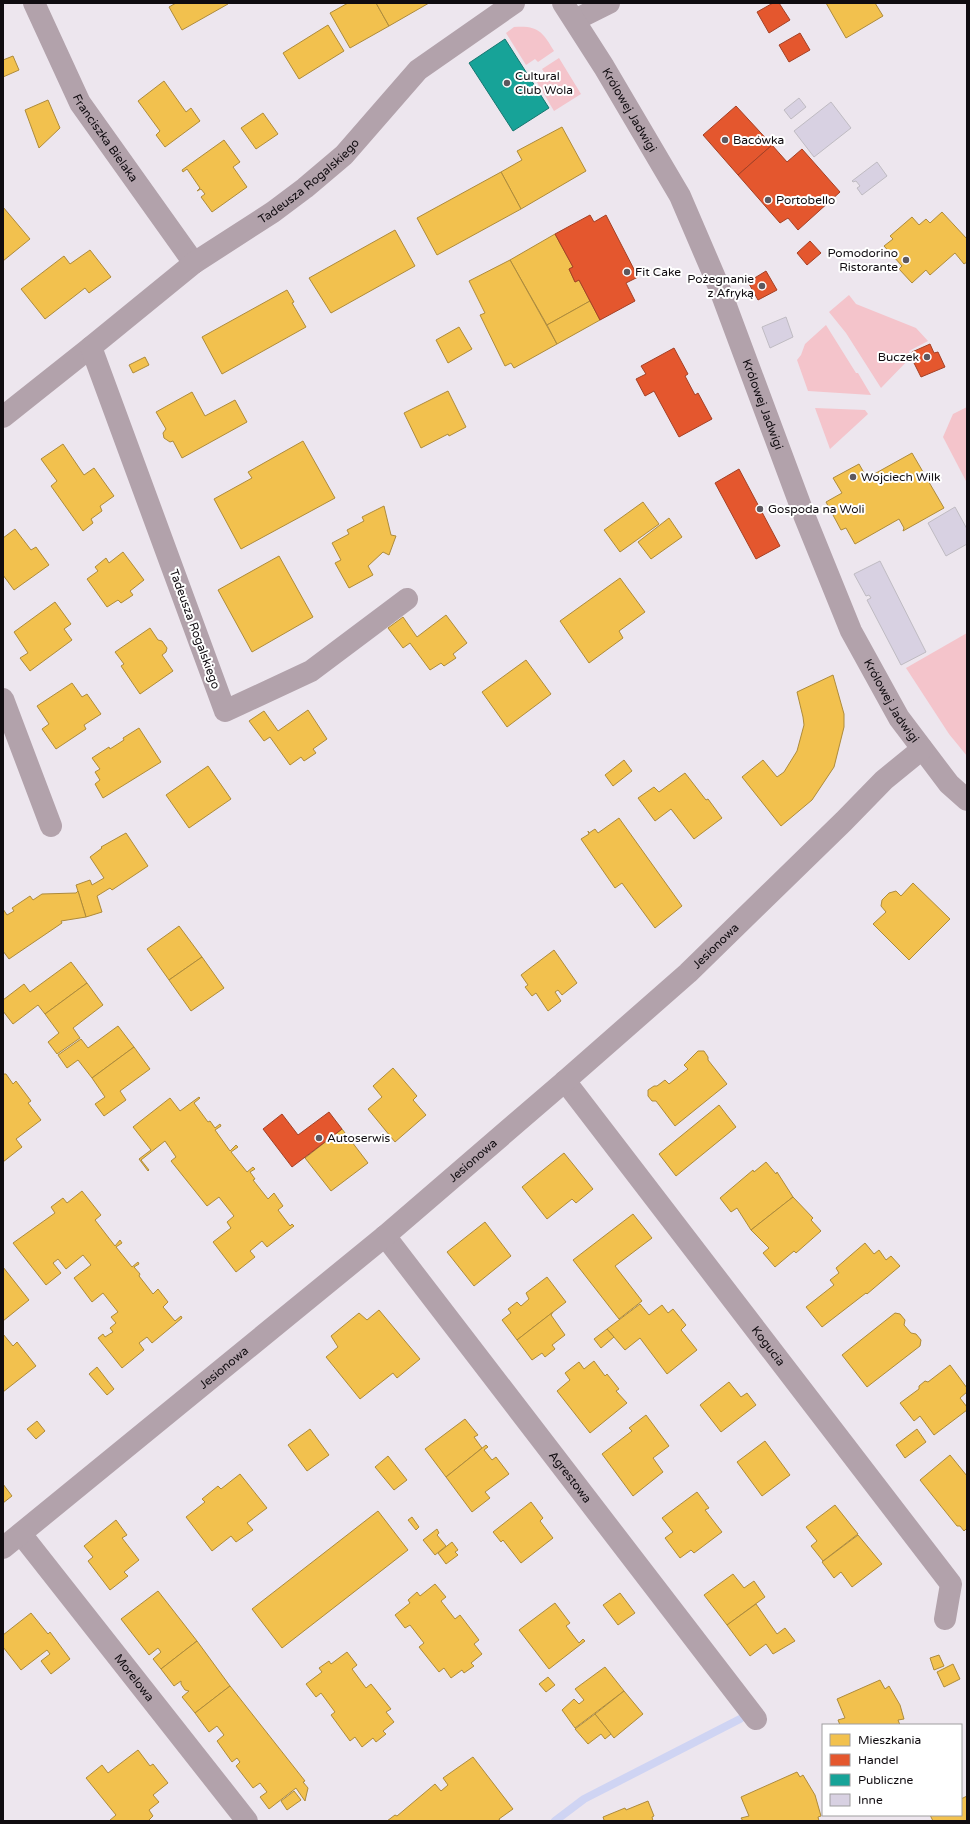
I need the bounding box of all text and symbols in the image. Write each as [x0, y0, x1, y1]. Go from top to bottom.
street label: Królowej Jadwigi [599, 65, 660, 155]
place label: Cultural Club Wola [515, 69, 573, 97]
marker: Cultural Club Wola [502, 78, 512, 88]
street label: Franciszka Bielaka [70, 92, 141, 184]
place label: Bacówka [733, 133, 784, 147]
marker: Bacówka [720, 135, 730, 145]
street label: Tadeusza Rogalskiego [256, 136, 362, 227]
place label: Portobello [776, 193, 835, 207]
marker: Portobello [763, 195, 773, 205]
place label: Pomodorino Ristorante [827, 246, 898, 274]
marker: Pomodorino Ristorante [901, 255, 911, 265]
place label: Fit Cake [635, 265, 681, 279]
marker: Fit Cake [622, 267, 632, 277]
place label: Pożegnanie z Afryką [687, 272, 754, 300]
marker: Pożegnanie z Afryką [757, 281, 767, 291]
place label: Buczek [878, 350, 919, 364]
marker: Buczek [922, 352, 932, 362]
street label: Królowej Jadwigi [740, 357, 786, 452]
place label: Wojciech Wilk [861, 470, 941, 484]
marker: Wojciech Wilk [848, 472, 858, 482]
place label: Gospoda na Woli [768, 502, 864, 516]
marker: Gospoda na Woli [755, 504, 765, 514]
street label: Tadeusza Rogalskiego [167, 567, 223, 691]
street label: Królowej Jadwigi [861, 657, 922, 745]
street label: Jesionowa [690, 920, 742, 972]
place label: Autoserwis [327, 1131, 391, 1145]
marker: Autoserwis [314, 1133, 324, 1143]
street label: Jesionowa [446, 1136, 500, 1185]
street label: Kogucia [749, 1323, 788, 1369]
street label: Jesionowa [196, 1344, 251, 1392]
street label: Agrestowa [546, 1449, 594, 1506]
street label: Morelowa [111, 1651, 157, 1704]
legend [822, 1724, 962, 1816]
text: Mieszkania [858, 1733, 921, 1747]
text: Handel [858, 1753, 898, 1767]
text: Publiczne [858, 1773, 914, 1787]
text: Inne [858, 1793, 883, 1807]

